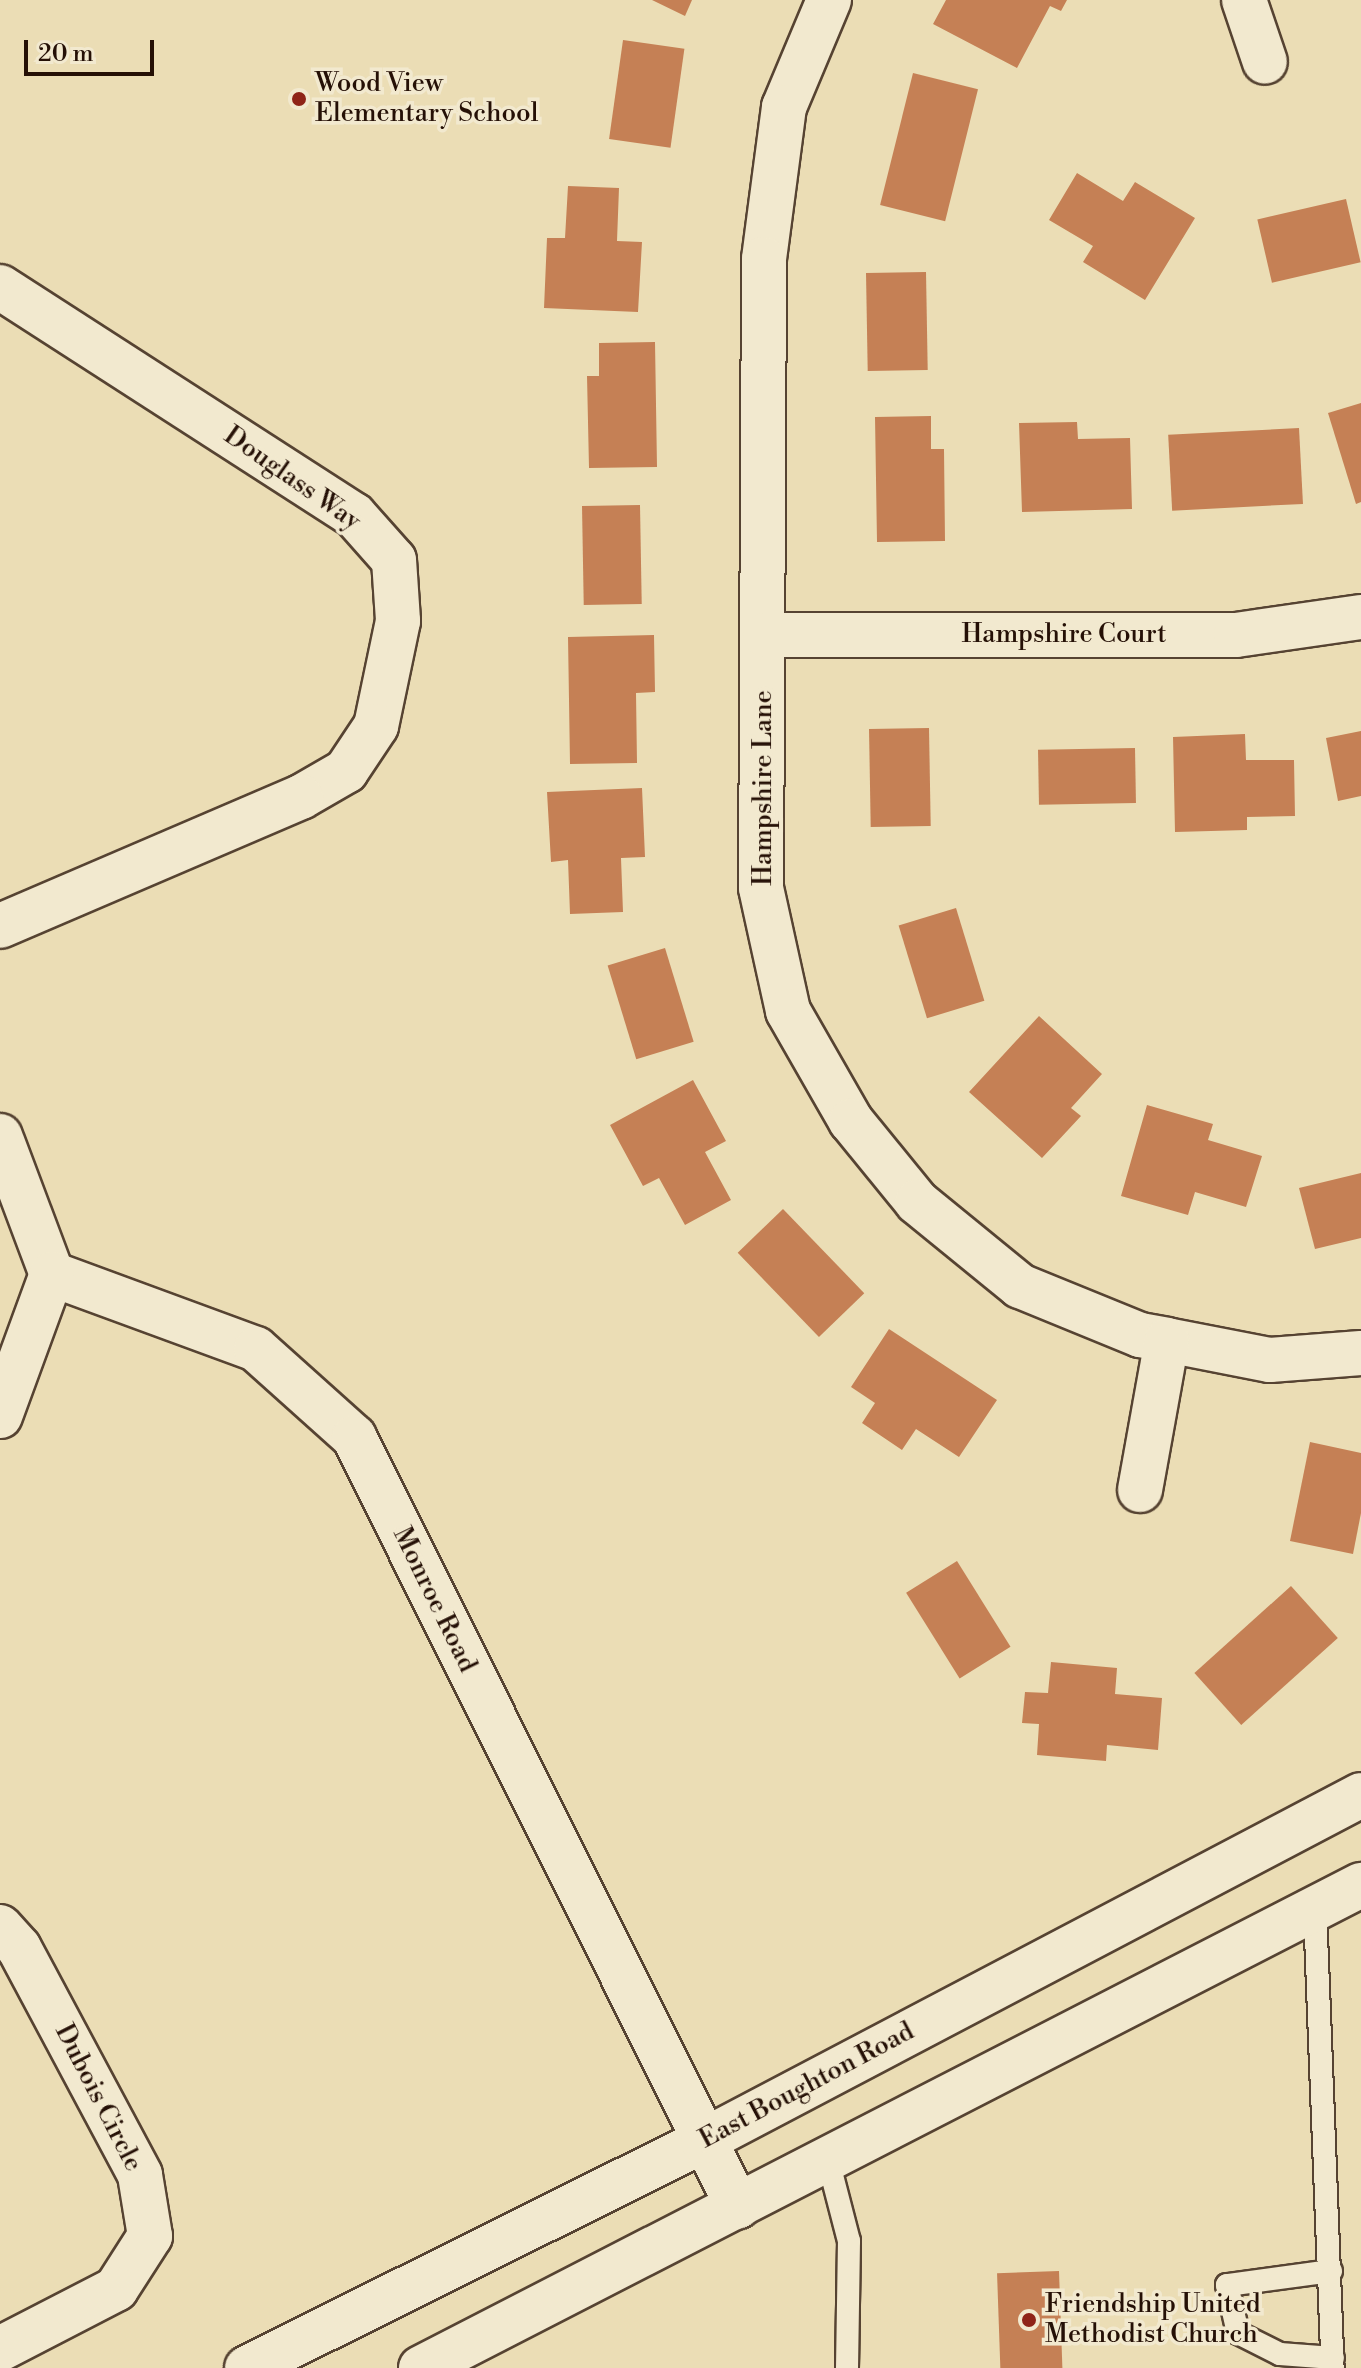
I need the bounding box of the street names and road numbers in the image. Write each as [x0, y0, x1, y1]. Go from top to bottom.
street label: Douglass Way [218, 420, 366, 538]
street label: Hampshire Court [961, 619, 1167, 651]
street label: Hampshire Lane [748, 690, 780, 886]
street label: Monroe Road [385, 1522, 483, 1678]
street label: East Boughton Road [694, 2016, 920, 2156]
street label: Dubois Circle [48, 2019, 148, 2177]

